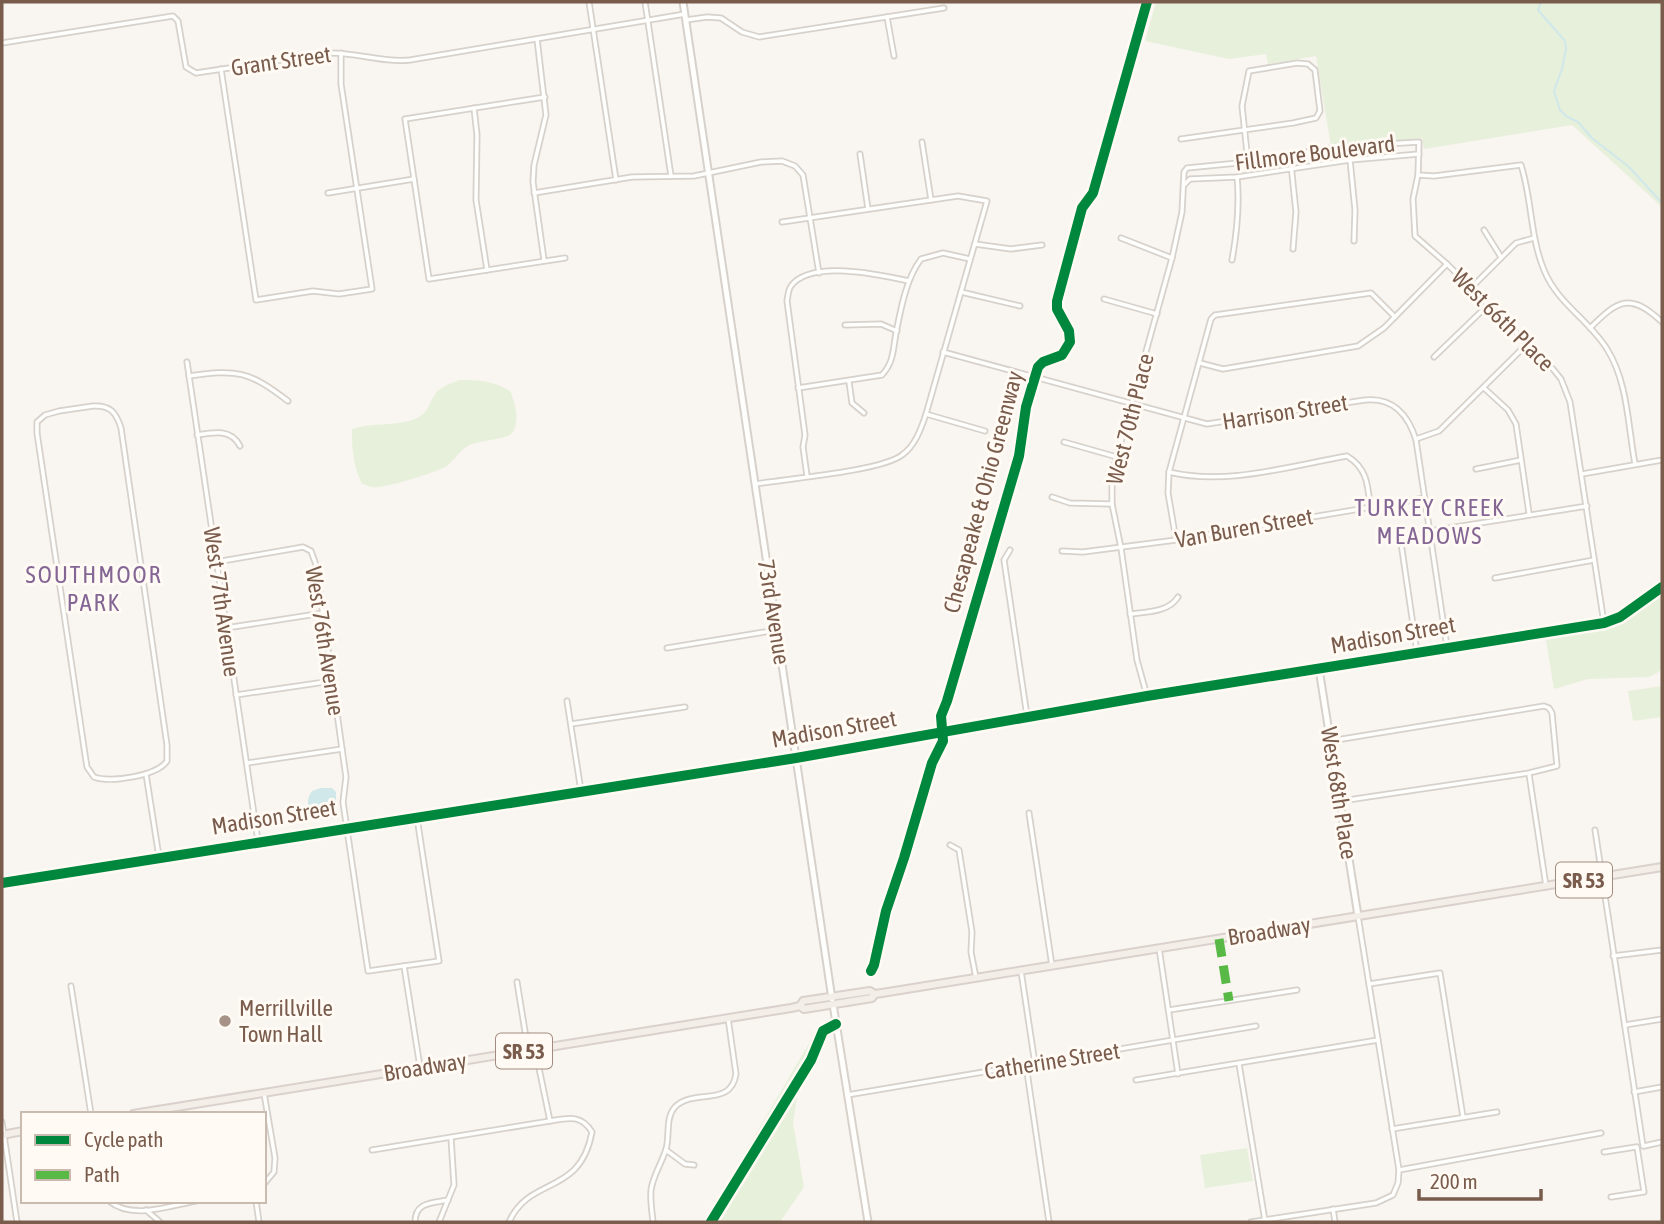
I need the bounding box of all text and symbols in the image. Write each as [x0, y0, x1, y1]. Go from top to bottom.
street label: Grant Street [229, 41, 333, 81]
street label: Fillmore Boulevard [1234, 130, 1396, 176]
street label: West 66th Place [1446, 263, 1560, 377]
street label: West 70th Place [1101, 351, 1159, 487]
street label: Chesapeake & Ohio Greenway [938, 368, 1028, 616]
street label: Harrison Street [1220, 389, 1350, 435]
district label: TURKEY CREEK MEADOWS [1354, 494, 1506, 549]
street label: Van Buren Street [1173, 503, 1315, 553]
street label: West 77th Avenue [199, 526, 245, 678]
street label: 73rd Avenue [753, 558, 795, 666]
district label: SOUTHMOOR PARK [26, 561, 162, 616]
street label: West 76th Avenue [300, 565, 350, 717]
street label: Madison Street [1329, 611, 1457, 659]
street label: Madison Street [770, 705, 898, 753]
street label: West 68th Place [1316, 725, 1362, 861]
street label: Madison Street [210, 794, 338, 840]
road number: SR 53 [1556, 862, 1612, 898]
street label: Broadway [1226, 912, 1312, 950]
place label: Merrillville Town Hall [239, 995, 333, 1047]
marker: Merrillville Town Hall [217, 1013, 233, 1029]
road number: SR 53 [496, 1034, 552, 1068]
street label: Catherine Street [983, 1037, 1121, 1085]
street label: Broadway [382, 1048, 468, 1086]
legend [21, 1112, 266, 1203]
text: Cycle path [84, 1127, 163, 1151]
scale bar [1419, 1158, 1542, 1202]
text: Path [84, 1162, 120, 1186]
text: 200 m [1430, 1169, 1478, 1193]

